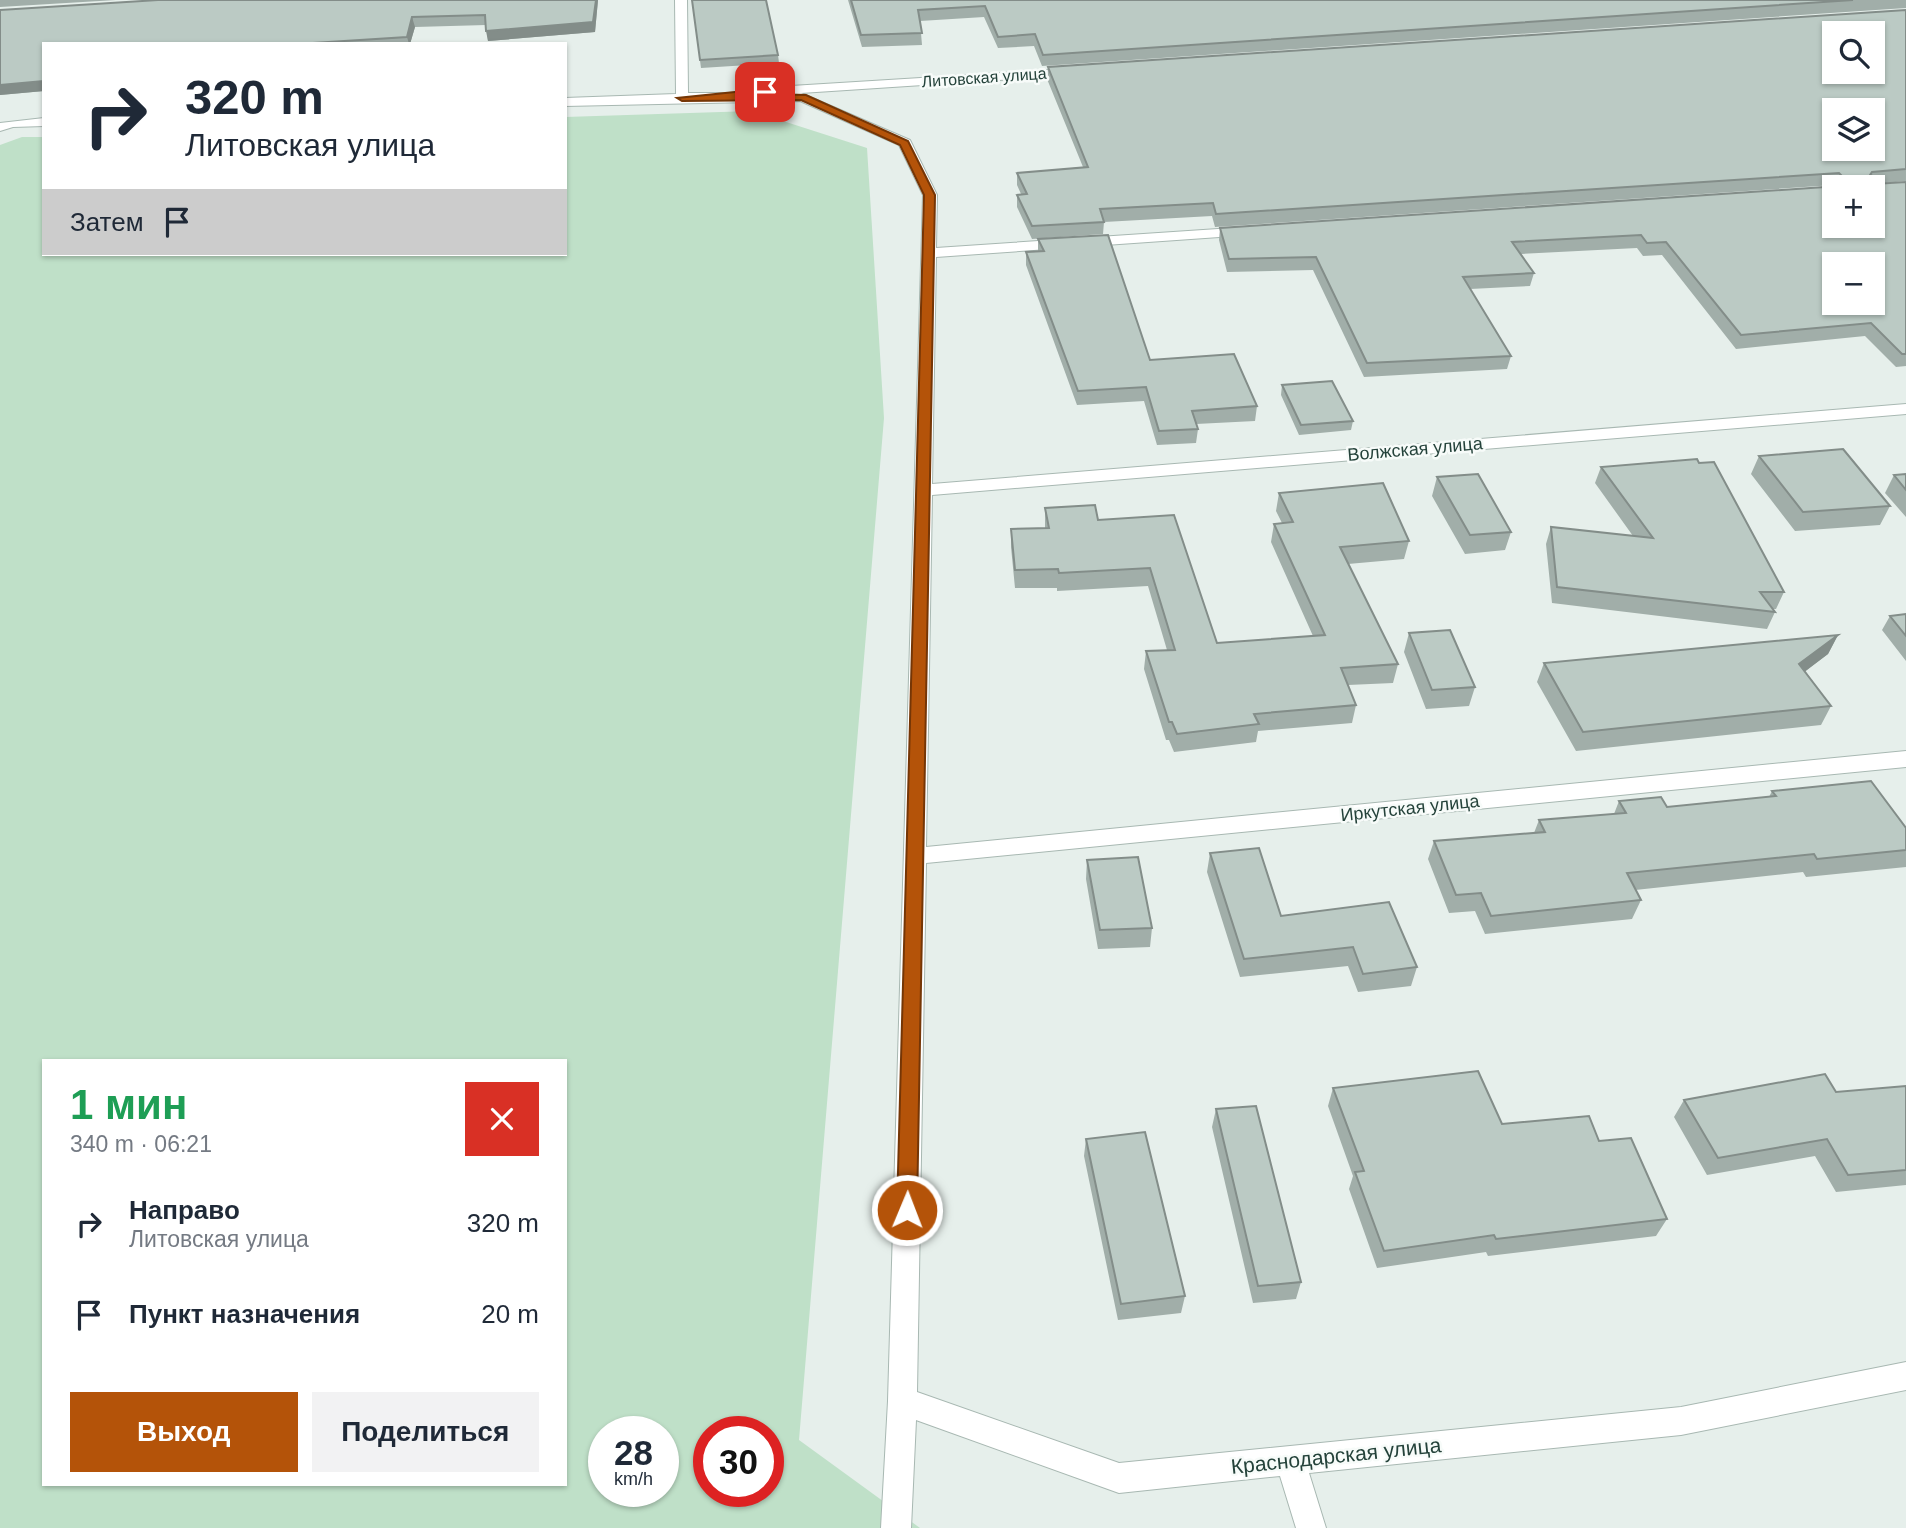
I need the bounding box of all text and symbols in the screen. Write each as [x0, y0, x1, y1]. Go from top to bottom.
map controls [1822, 21, 1885, 315]
button: search [1822, 21, 1885, 84]
pin [735, 62, 795, 122]
street label: Литовская улица [921, 65, 1047, 90]
icon: right [70, 70, 161, 161]
text: 320 m [185, 70, 324, 124]
icon: arrive [746, 73, 784, 111]
button: layers [1822, 98, 1885, 161]
text: Литовская улица [185, 127, 435, 163]
button: + [1822, 175, 1885, 238]
icon: arrive [158, 203, 196, 241]
text: Затем [70, 207, 144, 237]
button: − [1822, 252, 1885, 315]
street label: Волжская улица [1347, 433, 1484, 465]
street label: Иркутская улица [1340, 791, 1481, 825]
text: 1 мин [70, 1081, 187, 1128]
button: close [465, 1082, 539, 1156]
text: 340 m · 06:21 [70, 1131, 212, 1157]
position arrow [870, 1173, 944, 1247]
text: Направо [129, 1195, 240, 1225]
icon: right [70, 1205, 108, 1243]
text: 320 m [467, 1208, 539, 1238]
text: Литовская улица [129, 1226, 309, 1252]
icon: arrive [70, 1296, 108, 1334]
text: Пункт назначения [129, 1299, 360, 1329]
text: 20 m [481, 1299, 539, 1329]
button: Выход [70, 1392, 298, 1472]
button: Поделиться [312, 1392, 539, 1472]
speed limit sign: 30 [693, 1416, 784, 1507]
text: 28 [614, 1433, 653, 1472]
street label: Краснодарская улица [1230, 1433, 1443, 1478]
text: km/h [614, 1469, 653, 1489]

